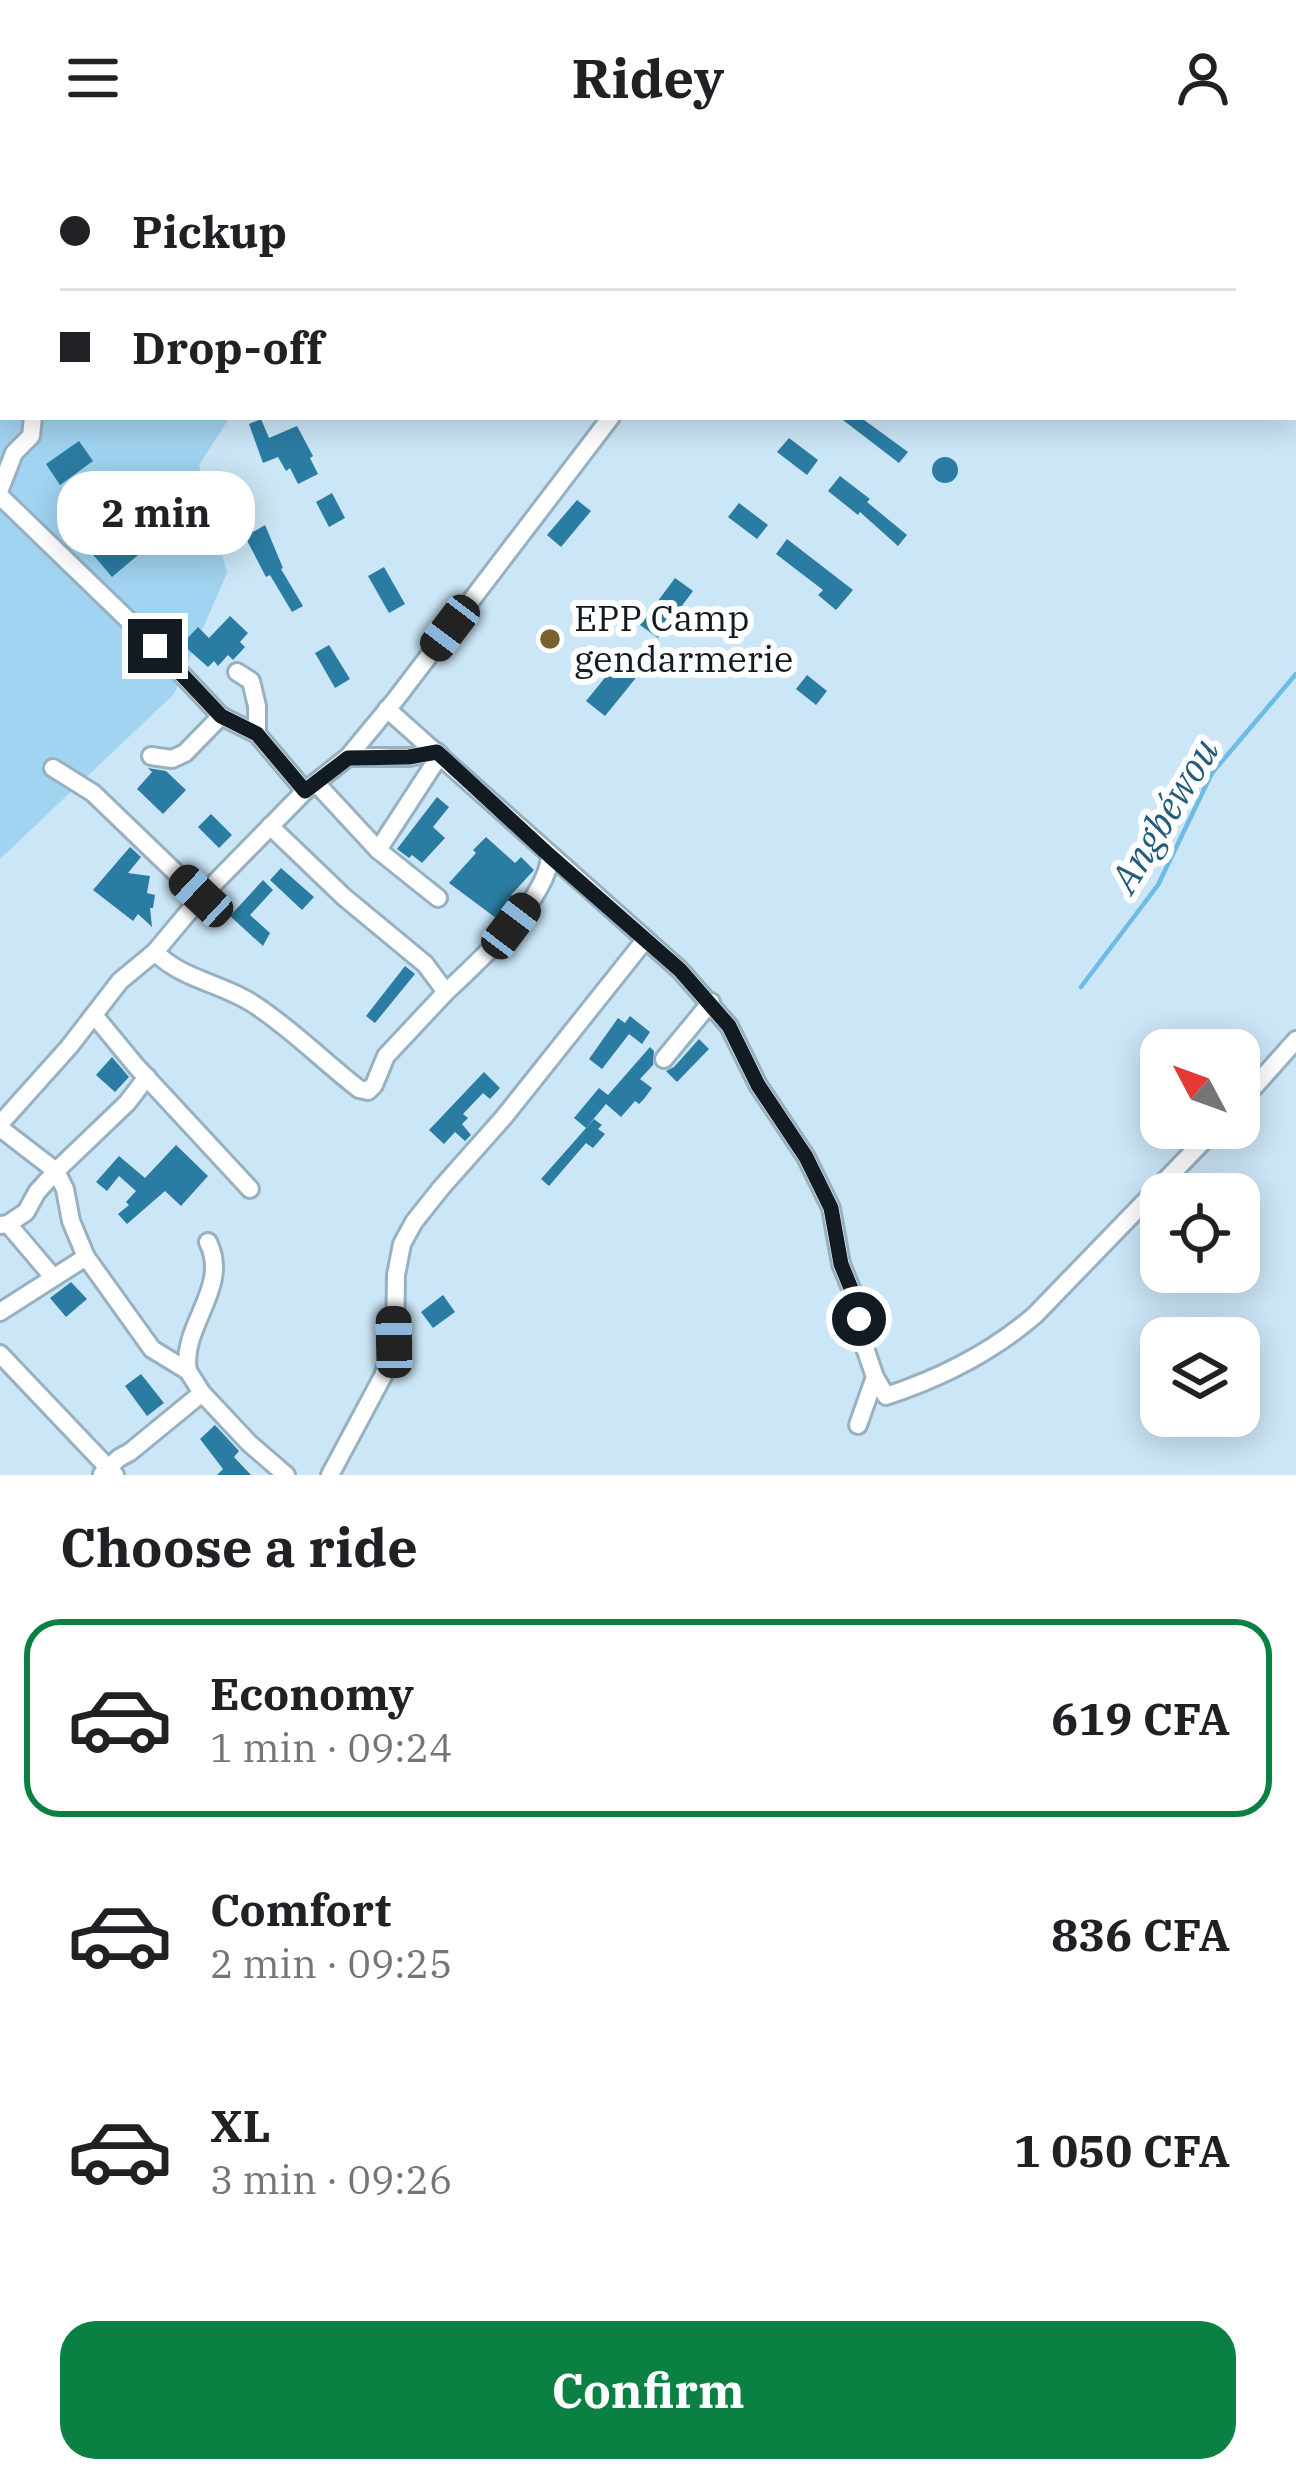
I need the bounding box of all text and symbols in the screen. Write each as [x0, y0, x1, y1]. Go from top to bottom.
text: Ridey [572, 43, 724, 113]
icon: menu [60, 45, 126, 111]
icon: person [1170, 45, 1236, 111]
text: Pickup [132, 202, 287, 260]
text: Drop-off [132, 318, 323, 376]
callout: 2 min [56, 472, 254, 556]
text: 2 min [101, 487, 211, 538]
car [414, 588, 486, 668]
place label: EPP Camp gendarmerie [574, 594, 793, 682]
route end [128, 619, 182, 673]
marker: EPP Camp gendarmerie [537, 626, 563, 652]
water label: Angbéwou [1096, 728, 1229, 904]
car [162, 858, 240, 934]
car [475, 886, 547, 966]
north arrow [1140, 1029, 1260, 1149]
map controls [1140, 1029, 1260, 1437]
button: locate [1140, 1173, 1260, 1293]
route start [832, 1292, 886, 1346]
car [375, 1306, 413, 1378]
button: layers [1140, 1317, 1260, 1437]
text: Choose a ride [60, 1512, 418, 1582]
icon: car [66, 1664, 174, 1772]
text: Economy [210, 1664, 414, 1722]
text: 619 CFA [1051, 1689, 1230, 1747]
text: 1 min · 09:24 [210, 1722, 452, 1773]
icon: car [66, 1880, 174, 1988]
text: Comfort [210, 1880, 391, 1938]
text: 836 CFA [1051, 1905, 1230, 1963]
text: 2 min · 09:25 [210, 1938, 452, 1989]
icon: car [66, 2096, 174, 2204]
text: XL [210, 2096, 271, 2154]
text: 1 050 CFA [1014, 2121, 1230, 2179]
text: 3 min · 09:26 [210, 2154, 452, 2205]
button: Confirm [60, 2321, 1236, 2459]

